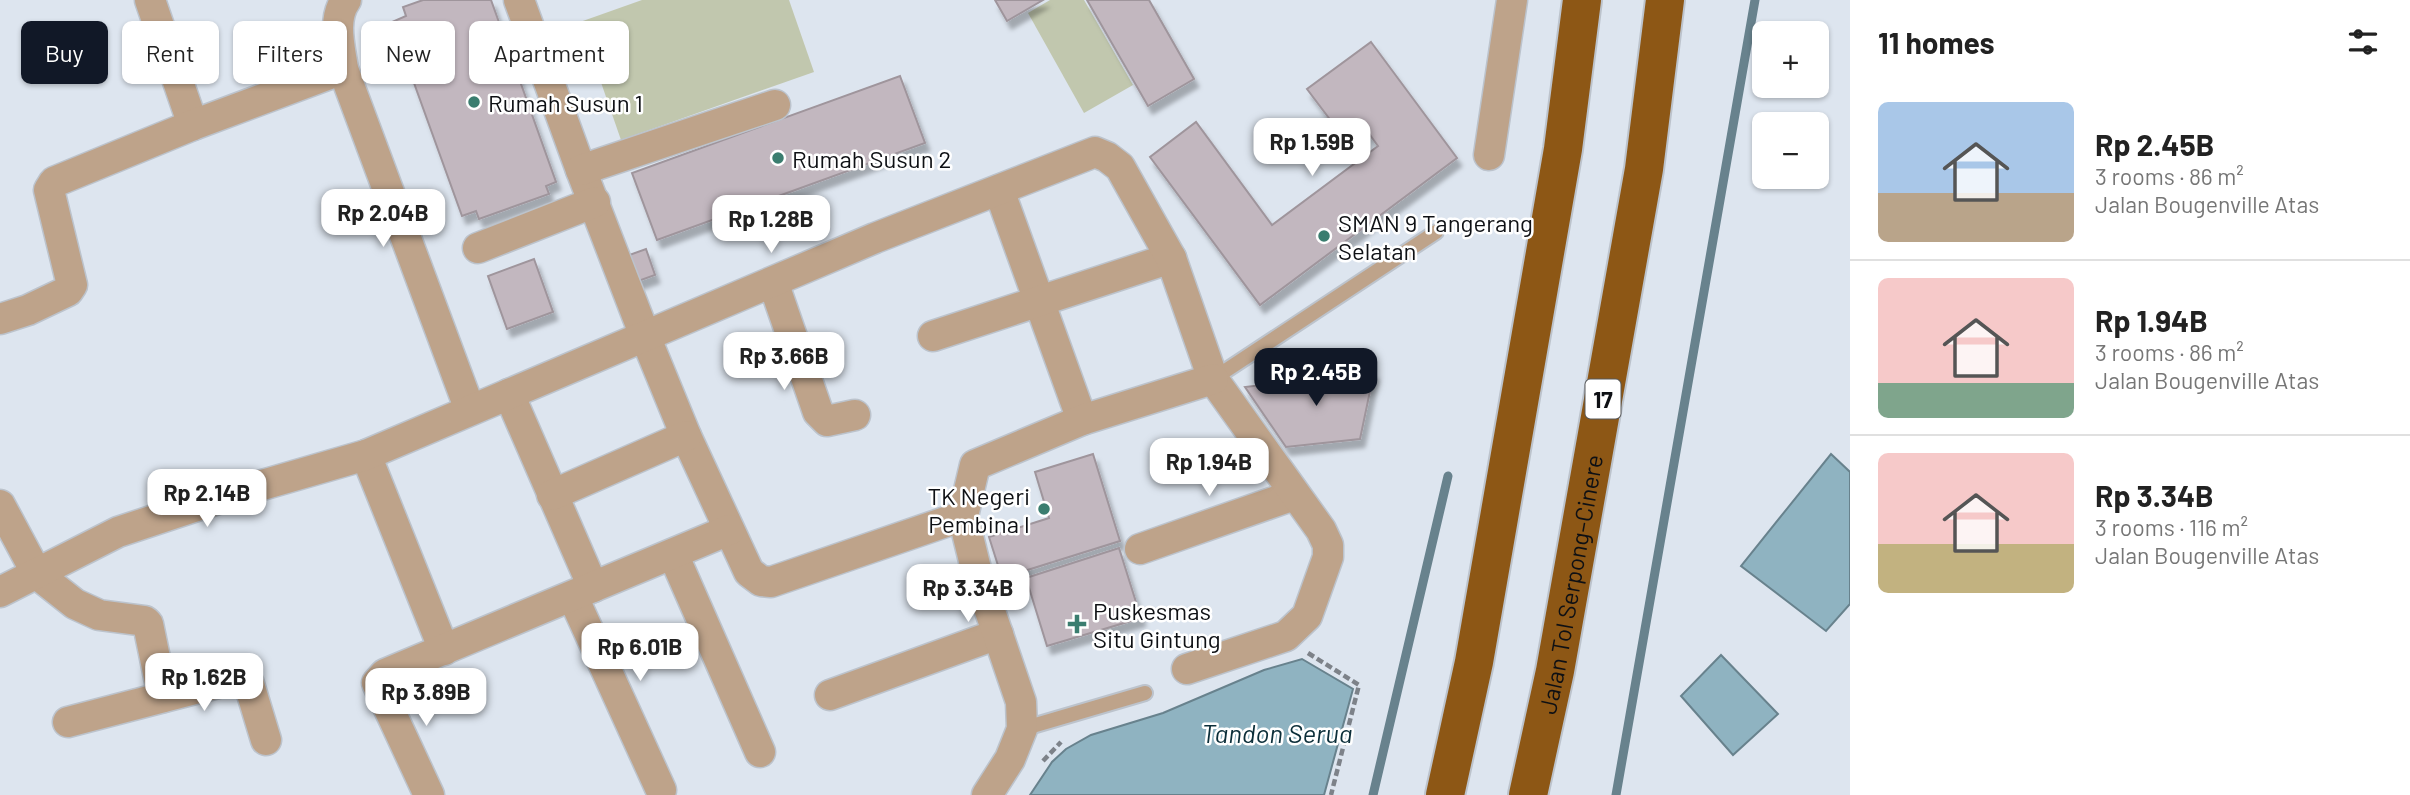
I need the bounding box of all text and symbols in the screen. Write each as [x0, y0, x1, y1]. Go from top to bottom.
chip: Buy [21, 21, 108, 84]
chip: Rent [122, 21, 219, 84]
chip: Filters [233, 21, 347, 84]
chip: New [361, 21, 455, 84]
chip: Apartment [469, 21, 629, 84]
map controls [1752, 21, 1829, 189]
button: + [1752, 21, 1829, 98]
icon: filters [2344, 23, 2382, 61]
text: 11 homes [1878, 24, 1995, 60]
place label: Rumah Susun 1 [488, 88, 643, 117]
marker: Rumah Susun 1 [466, 94, 482, 110]
button: − [1752, 112, 1829, 189]
pin: Rp 1.59B [1240, 118, 1384, 178]
text: Rp 2.45B [2095, 126, 2214, 162]
text: Rp 1.59B [1269, 127, 1355, 155]
icon: home [1934, 130, 2018, 214]
place label: Rumah Susun 2 [792, 144, 951, 173]
marker: Rumah Susun 2 [770, 150, 786, 166]
text: 3 rooms · 86 m² [2095, 162, 2244, 190]
pin: Rp 2.04B [311, 190, 455, 249]
text: Jalan Bougenville Atas [2095, 190, 2319, 218]
pin: Rp 1.28B [699, 196, 843, 255]
text: Rp 2.04B [337, 198, 429, 226]
text: Rp 1.28B [728, 204, 814, 232]
place label: SMAN 9 Tangerang Selatan [1338, 208, 1533, 265]
marker: SMAN 9 Tangerang Selatan [1316, 228, 1332, 244]
text: Rp 1.94B [2095, 302, 2208, 338]
icon: home [1934, 306, 2018, 390]
pin: Rp 3.66B [712, 332, 856, 392]
text: 3 rooms · 86 m² [2095, 338, 2244, 366]
text: Rp 3.66B [739, 341, 829, 369]
pin: Rp 2.45B [1244, 348, 1388, 408]
text: Rp 2.45B [1270, 357, 1362, 385]
text: Jalan Bougenville Atas [2095, 366, 2319, 394]
road number: 17 [1586, 380, 1620, 418]
pin: Rp 1.94B [1137, 438, 1281, 498]
text: Rp 1.94B [1166, 447, 1252, 475]
street label: Jalan Tol Serpong–Cinere [1532, 452, 1608, 717]
pin: Rp 2.14B [135, 470, 279, 529]
text: Rp 3.34B [2095, 477, 2214, 513]
text: Rp 2.14B [163, 478, 251, 506]
place label: TK Negeri Pembina I [927, 481, 1030, 538]
icon: home [1934, 481, 2018, 565]
marker: TK Negeri Pembina I [1036, 501, 1052, 517]
text: 3 rooms · 116 m² [2095, 513, 2248, 541]
text: Jalan Bougenville Atas [2095, 541, 2319, 569]
pin: Rp 3.34B [896, 564, 1040, 624]
text: Rp 3.34B [922, 573, 1014, 601]
place label: Puskesmas Situ Gintung [1093, 596, 1221, 653]
marker: Puskesmas Situ Gintung [1067, 614, 1087, 634]
pin: Rp 6.01B [568, 624, 712, 683]
text: Rp 6.01B [597, 632, 683, 660]
pin: Rp 1.62B [132, 654, 276, 713]
text: Rp 1.62B [161, 662, 247, 690]
pin: Rp 3.89B [354, 668, 498, 728]
text: Rp 3.89B [381, 677, 471, 705]
water label: Tandon Serua [1202, 717, 1352, 748]

